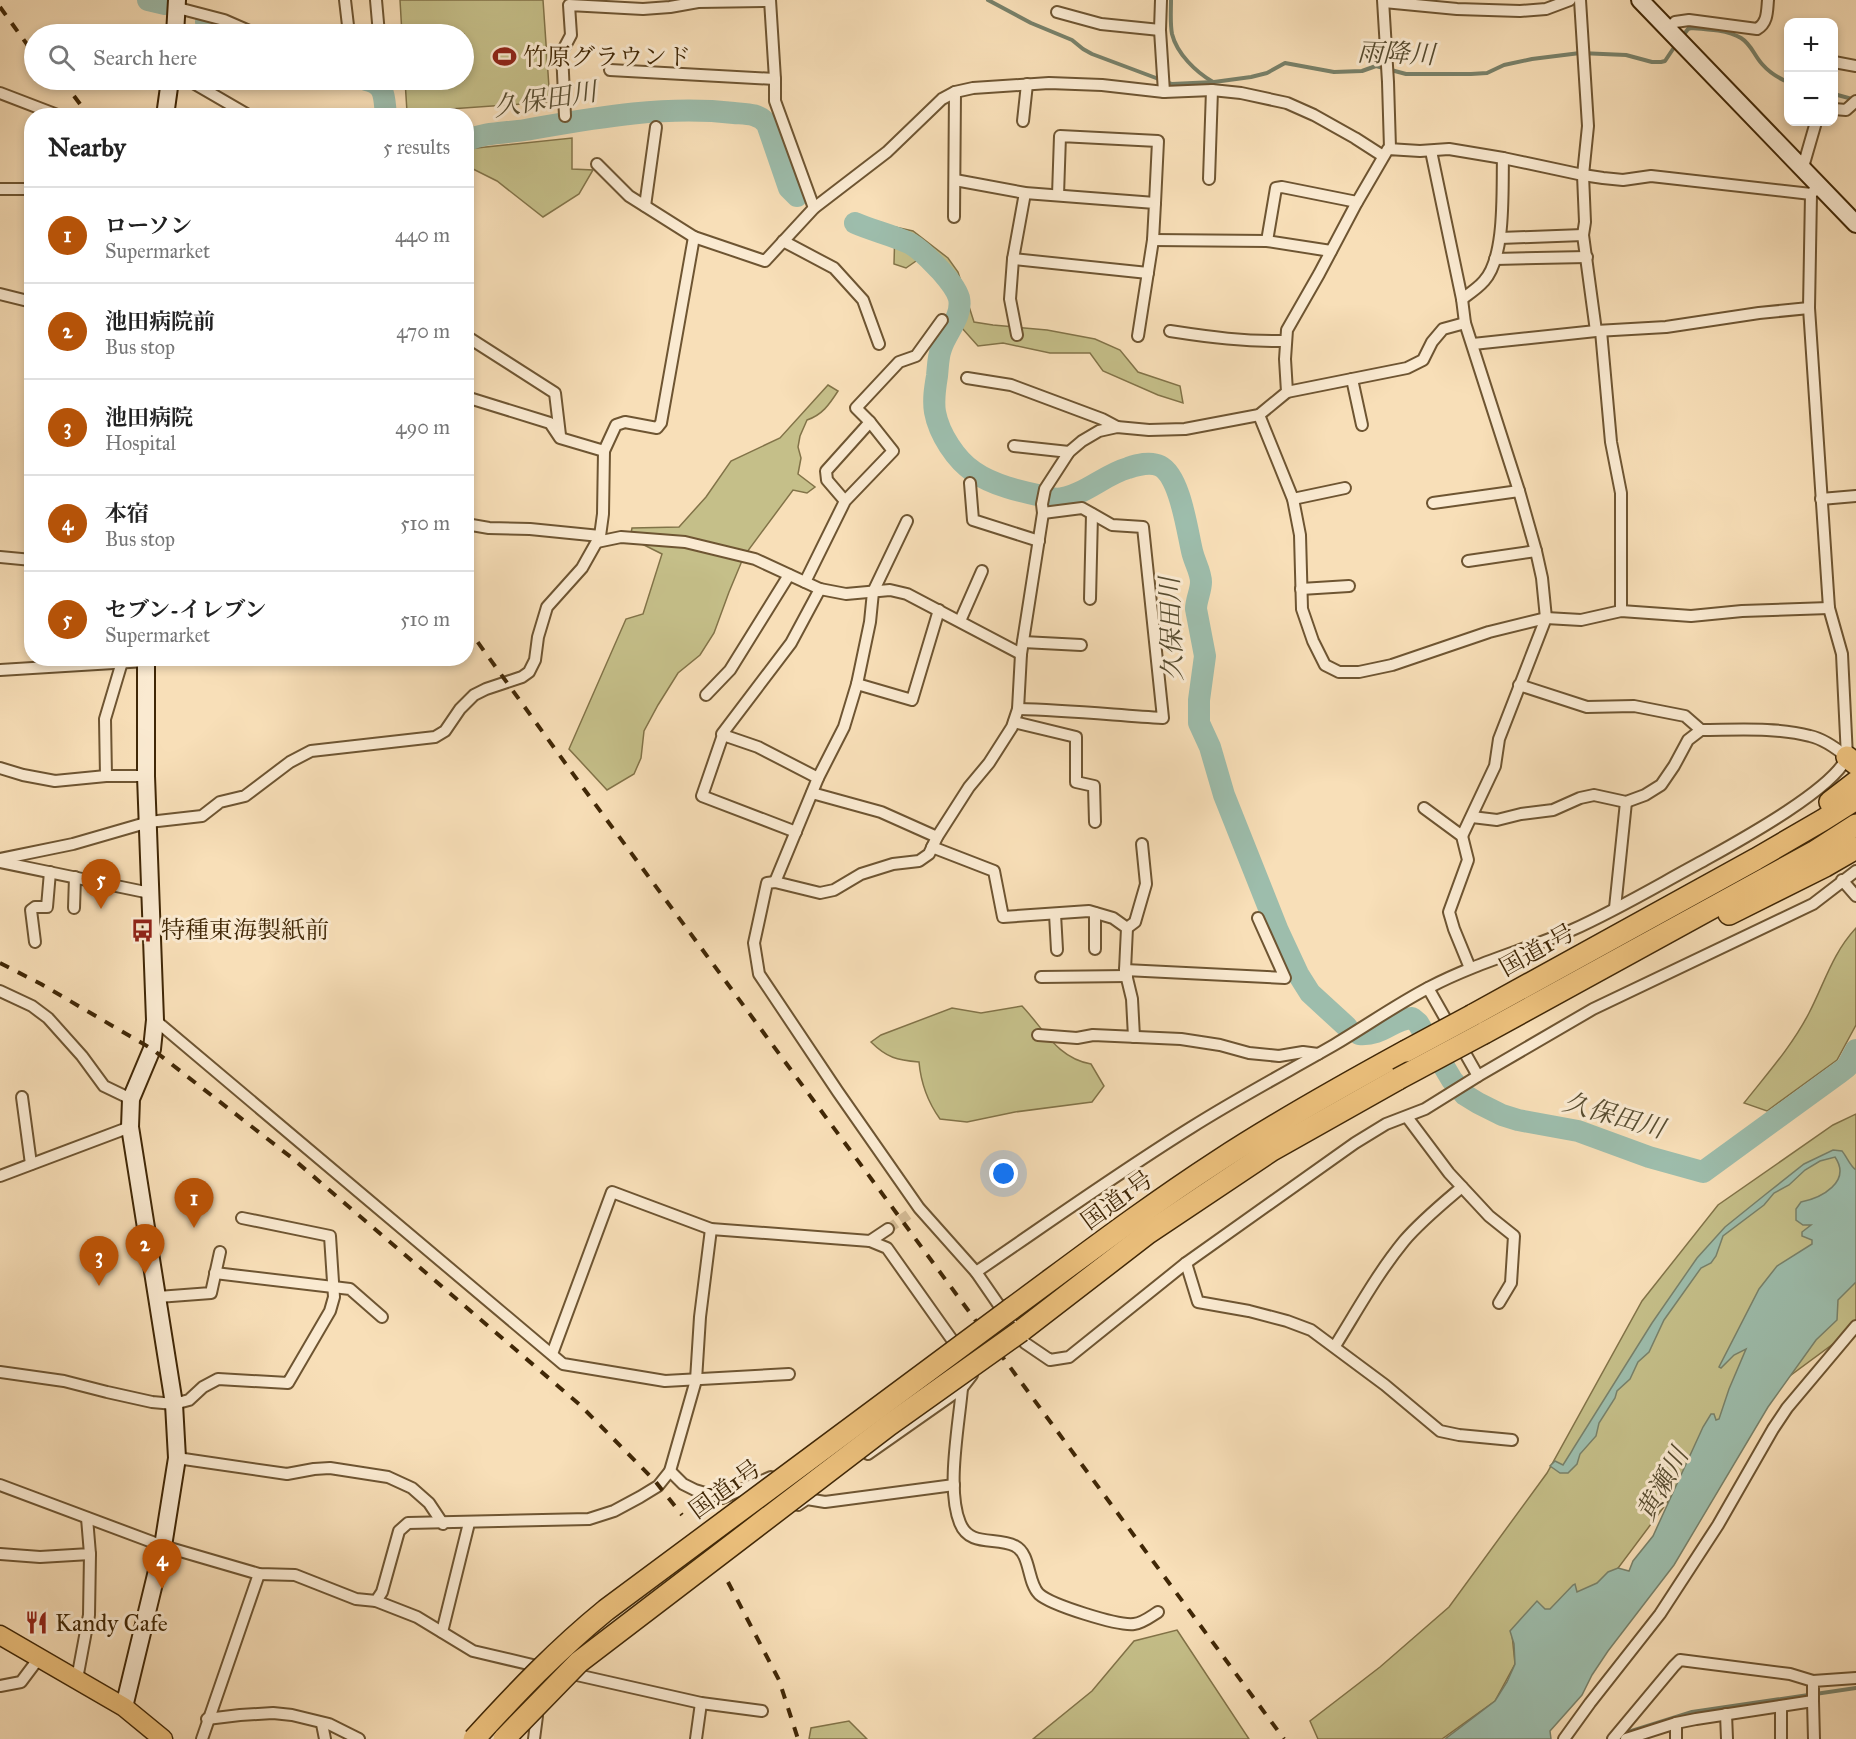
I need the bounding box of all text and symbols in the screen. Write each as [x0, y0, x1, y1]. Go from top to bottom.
map controls [1784, 18, 1838, 126]
button: + [1784, 18, 1838, 72]
search box [24, 24, 474, 90]
water label: 雨降川 [1356, 36, 1439, 70]
icon: search [45, 41, 78, 74]
place label: 竹原グラウンド [523, 42, 691, 72]
text: Search here [93, 44, 197, 71]
sports icon: 竹原グラウンド [492, 44, 518, 70]
button: − [1784, 72, 1838, 126]
water label: 久保田川 [491, 75, 602, 123]
text: Nearby [48, 131, 126, 163]
text: 5 results [383, 135, 450, 159]
text: ローソン [105, 212, 192, 239]
text: 1 [64, 223, 71, 247]
text: 440 m [395, 223, 450, 247]
text: Supermarket [105, 239, 210, 263]
text: 池田病院前 [105, 308, 215, 335]
text: 2 [63, 319, 72, 343]
text: 470 m [396, 319, 450, 343]
text: Bus stop [105, 335, 175, 359]
text: 池田病院 [105, 404, 193, 431]
text: 3 [64, 415, 72, 439]
text: 490 m [395, 415, 450, 439]
text: Hospital [105, 431, 176, 455]
text: 本宿 [105, 500, 149, 527]
text: 4 [62, 511, 73, 535]
text: 510 m [400, 511, 450, 535]
text: Bus stop [105, 527, 175, 551]
water label: 久保田川 [1153, 573, 1189, 682]
text: セブン-イレブン [105, 596, 266, 623]
text: 5 [63, 607, 72, 631]
text: 510 m [400, 607, 450, 631]
text: Supermarket [105, 623, 210, 647]
pin: 5 [82, 860, 120, 909]
place label: 特種東海製紙前 [161, 915, 329, 945]
bus stop icon: 特種東海製紙前 [130, 917, 156, 943]
street label: 国道1号 [1494, 917, 1580, 983]
water label: 久保田川 [1560, 1085, 1671, 1146]
your location [989, 1159, 1018, 1188]
street label: 国道1号 [1075, 1164, 1159, 1236]
pin: 1 [174, 1178, 214, 1228]
pin: 2 [126, 1224, 164, 1274]
pin: 3 [80, 1236, 118, 1286]
water label: 黄瀬川 [1629, 1440, 1696, 1526]
street label: 国道1号 [683, 1453, 767, 1525]
pin: 4 [142, 1540, 182, 1589]
place label: Kandy Cafe [55, 1608, 168, 1638]
restaurant icon: Kandy Cafe [24, 1610, 50, 1636]

